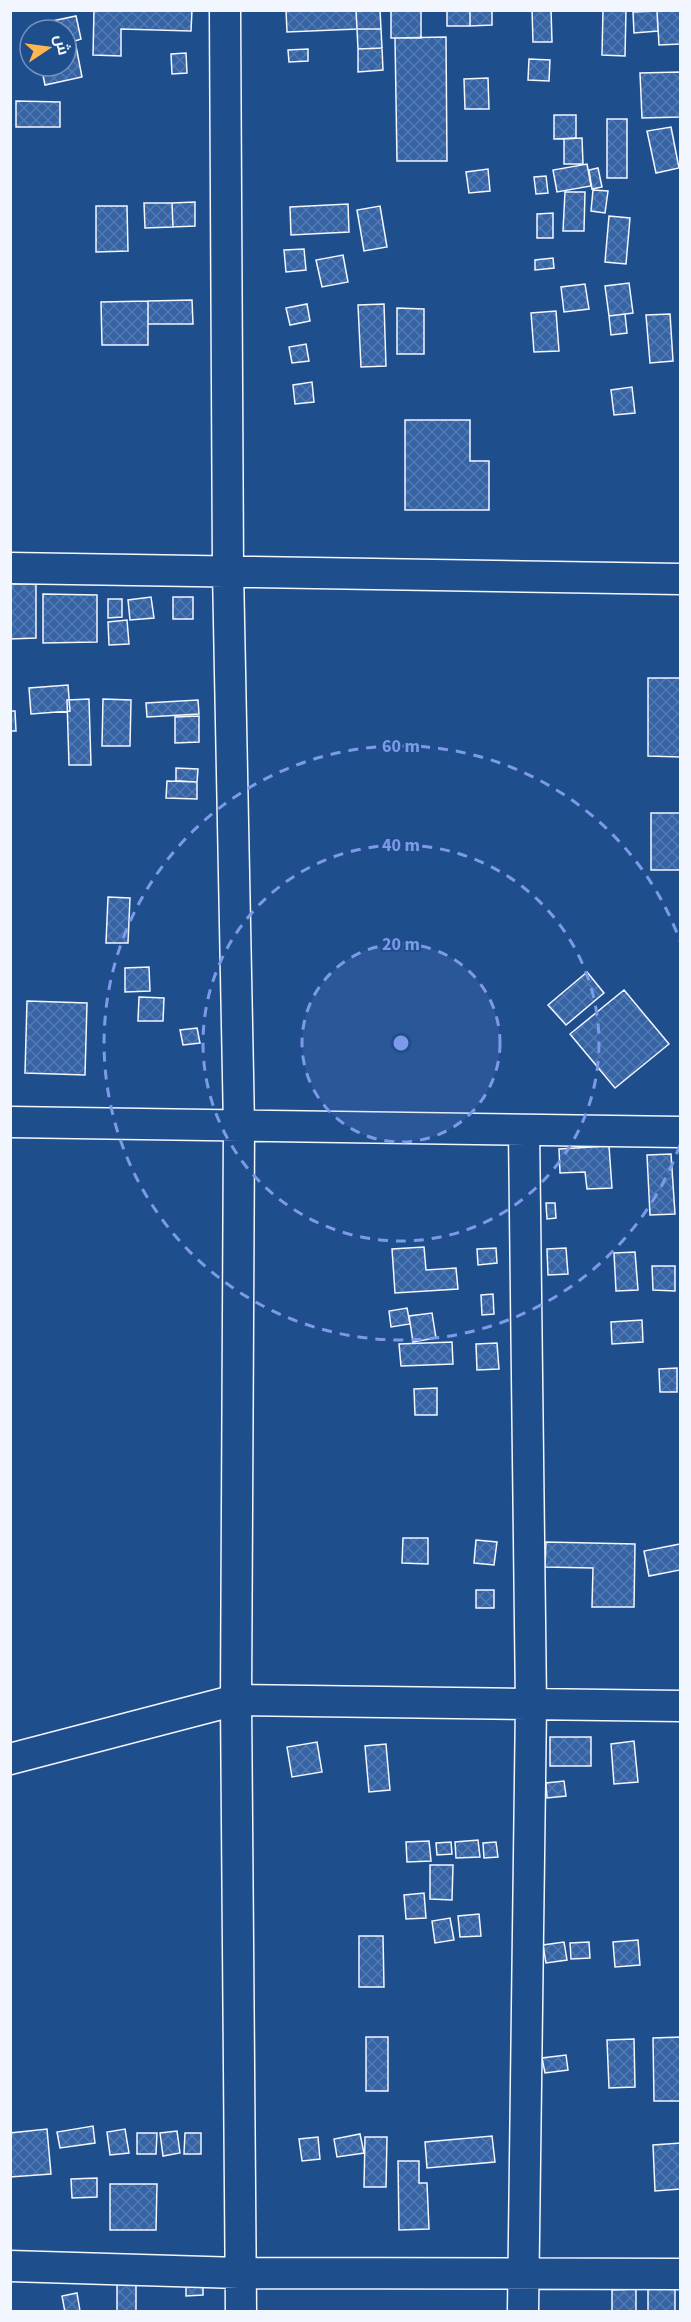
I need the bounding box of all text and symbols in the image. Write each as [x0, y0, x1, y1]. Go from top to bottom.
north arrow [18, 18, 78, 78]
text: ش [49, 32, 75, 57]
text: 60 m [382, 734, 420, 759]
text: 40 m [382, 833, 420, 858]
text: 20 m [382, 932, 420, 957]
centre of rings [391, 1033, 411, 1053]

